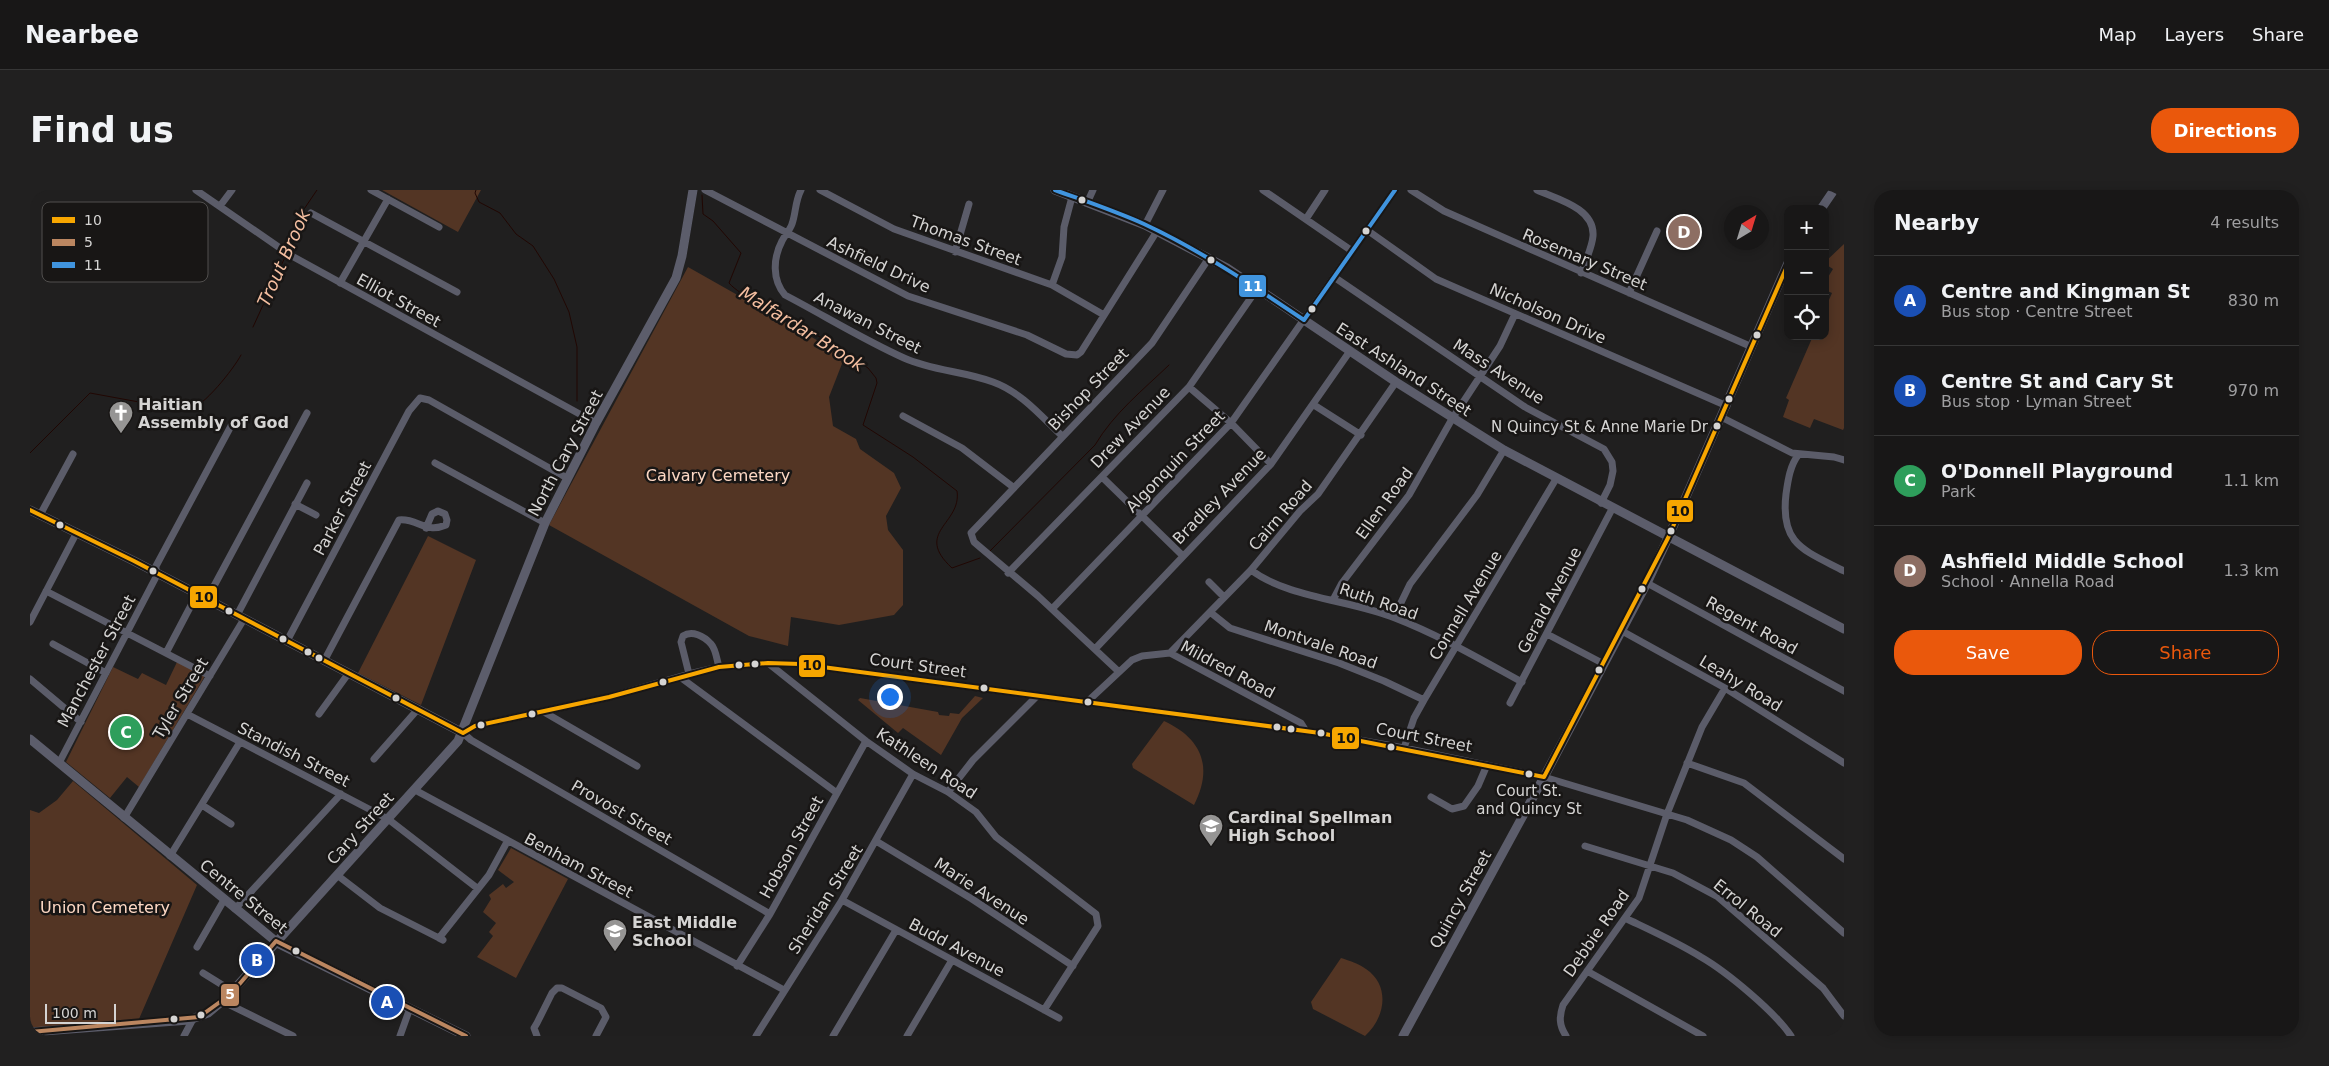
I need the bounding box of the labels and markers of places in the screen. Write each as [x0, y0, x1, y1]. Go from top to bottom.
unlabelled marker [1077, 195, 1087, 205]
pin: D [1668, 213, 1700, 251]
unlabelled marker [1361, 226, 1371, 236]
unlabelled marker [1206, 255, 1216, 265]
unlabelled marker [1307, 304, 1317, 314]
unlabelled marker [1752, 330, 1762, 340]
unlabelled marker [1724, 394, 1734, 404]
place label: Haitian Assembly of God [138, 395, 289, 432]
church icon: Haitian Assembly of God [108, 400, 134, 434]
place label: N Quincy St & Anne Marie Dr [1491, 418, 1709, 436]
marker: N Quincy St & Anne Marie Dr [1712, 421, 1722, 431]
unlabelled marker [55, 520, 65, 530]
unlabelled marker [1666, 526, 1676, 536]
unlabelled marker [148, 566, 158, 576]
unlabelled marker [1637, 584, 1647, 594]
unlabelled marker [224, 606, 234, 616]
unlabelled marker [278, 634, 288, 644]
unlabelled marker [303, 647, 313, 657]
unlabelled marker [314, 653, 324, 663]
unlabelled marker [750, 659, 760, 669]
unlabelled marker [734, 660, 744, 670]
unlabelled marker [1594, 665, 1604, 675]
unlabelled marker [658, 677, 668, 687]
unlabelled marker [979, 683, 989, 693]
unlabelled marker [391, 693, 401, 703]
unlabelled marker [1083, 697, 1093, 707]
unlabelled marker [527, 709, 537, 719]
pin: C [110, 713, 142, 751]
unlabelled marker [476, 720, 486, 730]
unlabelled marker [1272, 722, 1282, 732]
unlabelled marker [1286, 724, 1296, 734]
unlabelled marker [1316, 728, 1326, 738]
unlabelled marker [1386, 742, 1396, 752]
marker: Court St. and Quincy St [1524, 769, 1534, 779]
place label: Court St. and Quincy St [1476, 782, 1582, 818]
place label: Cardinal Spellman High School [1228, 808, 1392, 845]
school or university icon: Cardinal Spellman High School [1198, 813, 1224, 847]
place label: East Middle School [632, 913, 737, 950]
school or university icon: East Middle School [602, 918, 628, 952]
pin: B [241, 941, 273, 979]
unlabelled marker [291, 946, 301, 956]
pin: A [371, 983, 403, 1021]
unlabelled marker [196, 1010, 206, 1020]
unlabelled marker [169, 1014, 179, 1024]

